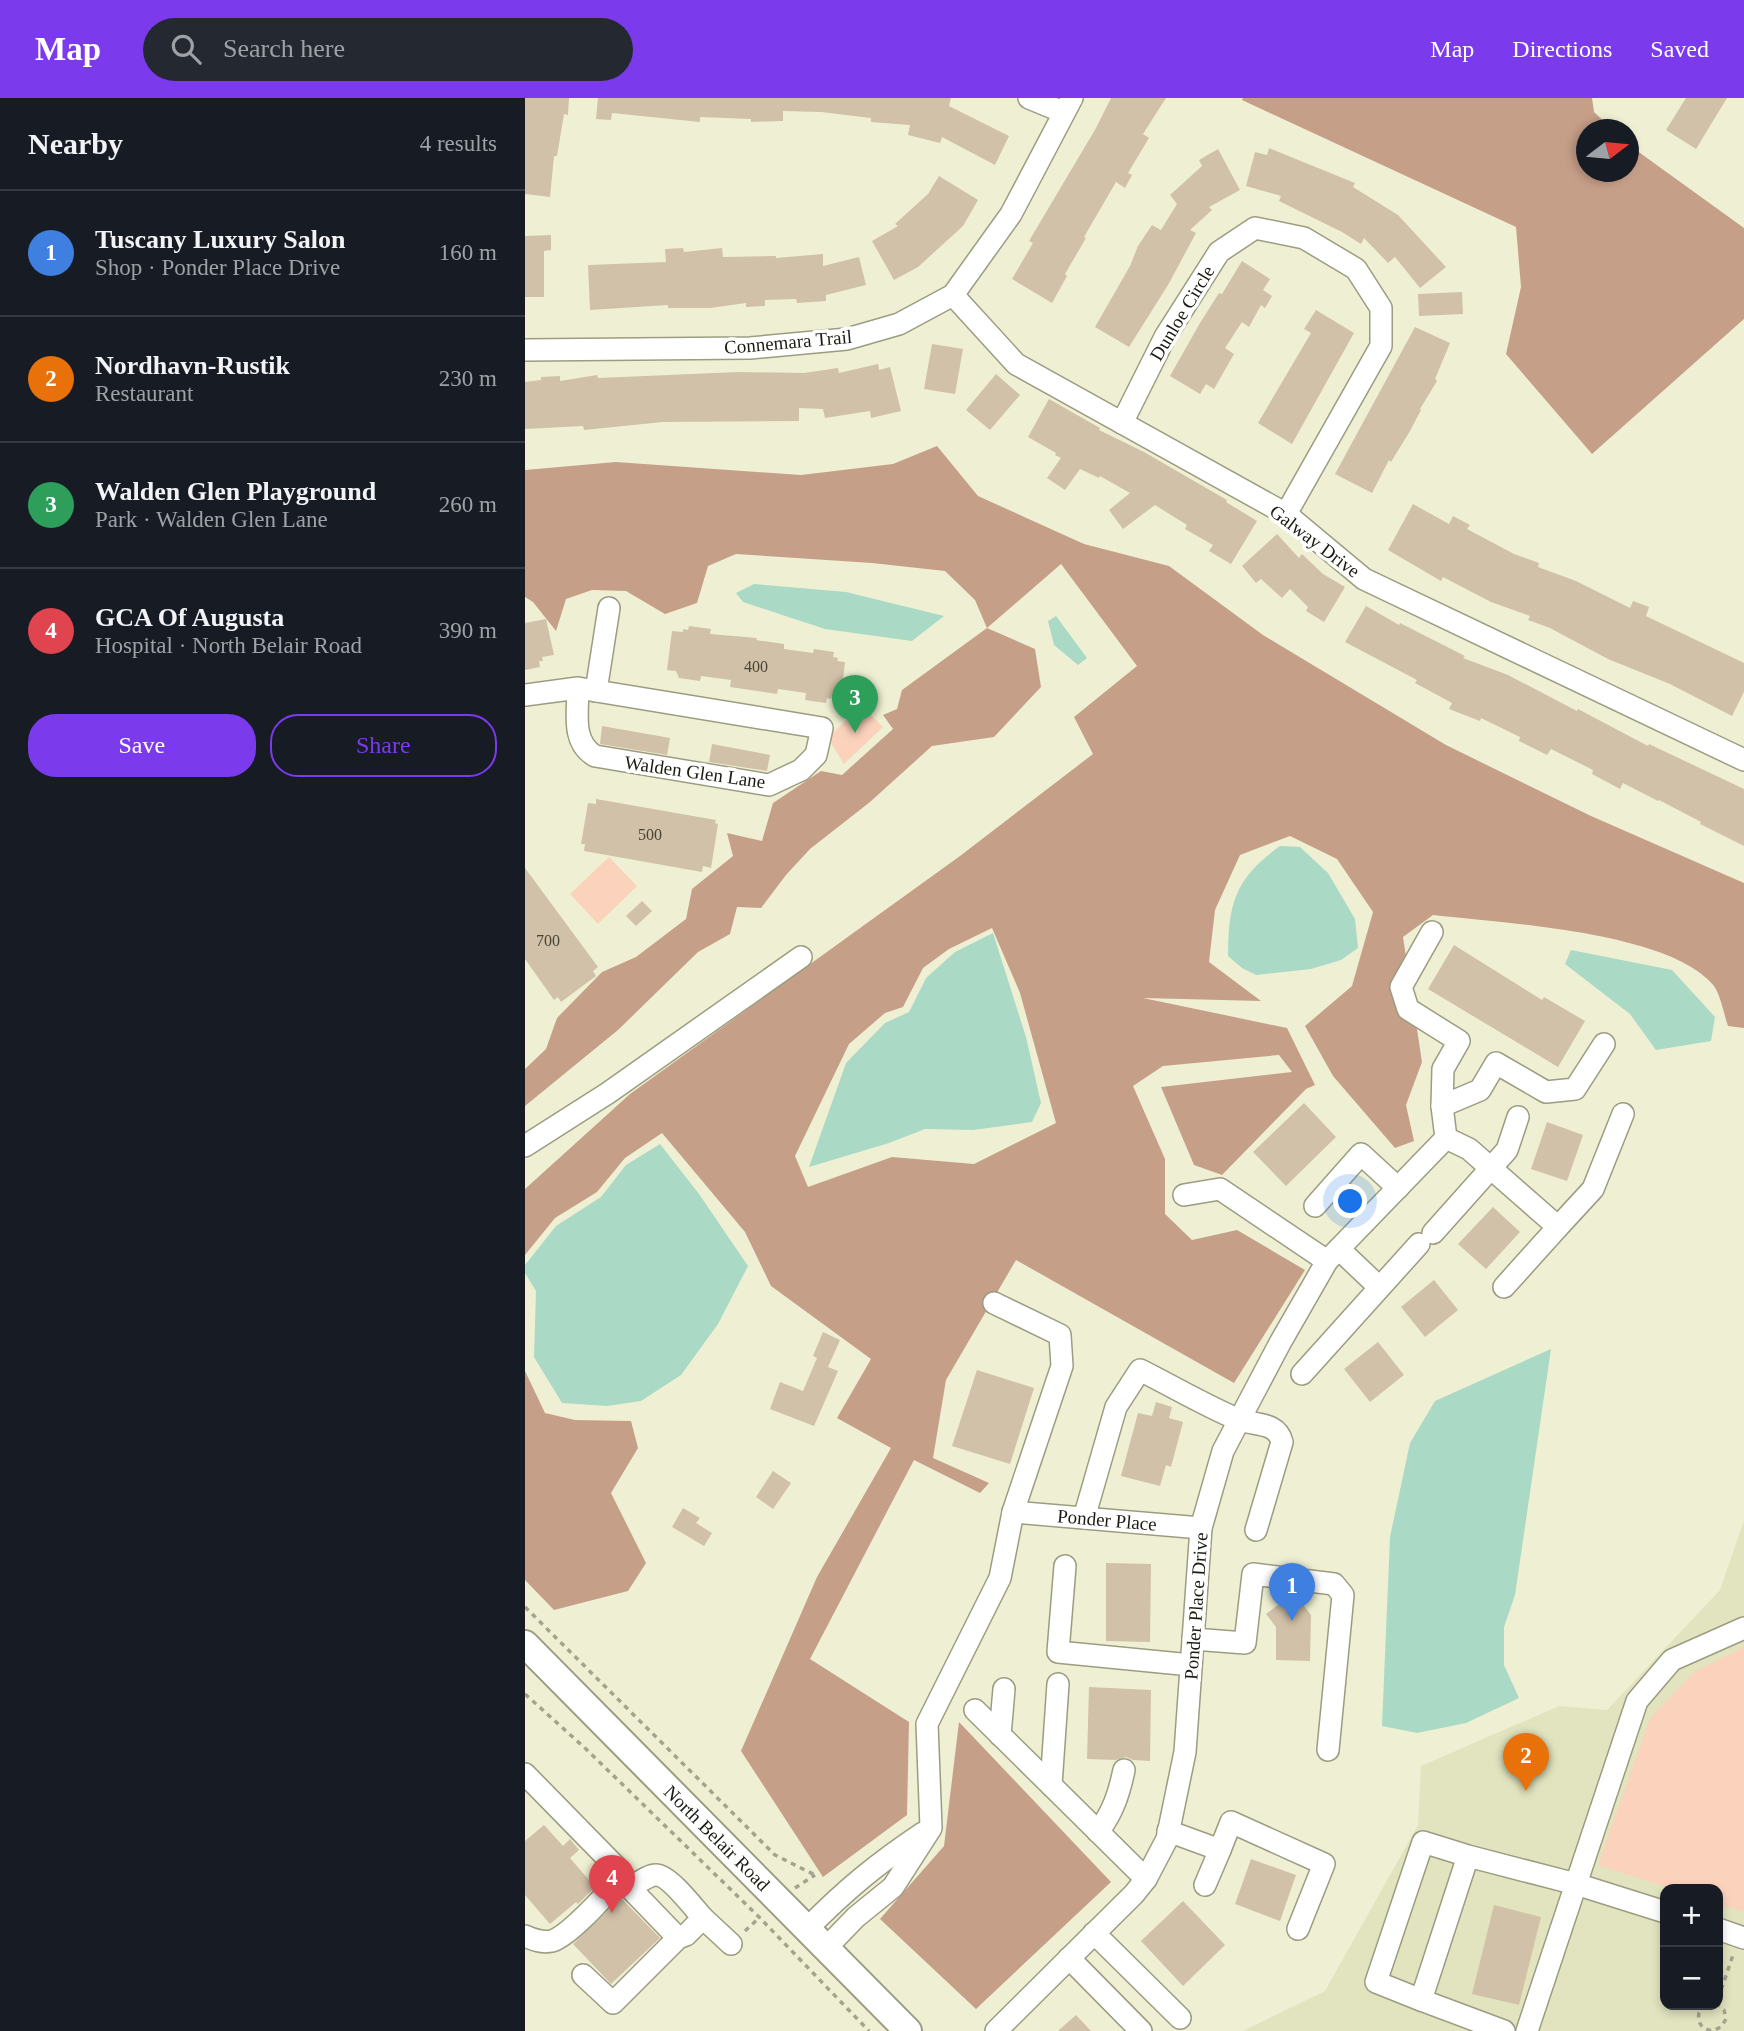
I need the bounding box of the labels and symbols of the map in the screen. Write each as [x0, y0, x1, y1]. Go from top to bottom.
north arrow [1576, 119, 1639, 182]
street label: Dunloe Circle [1145, 262, 1219, 364]
street label: Connemara Trail [723, 326, 853, 358]
street label: Galway Drive [1266, 500, 1364, 582]
house number: 400 [744, 658, 768, 675]
pin: 3 [832, 675, 878, 733]
street label: Walden Glen Lane [623, 752, 767, 792]
house number: 500 [638, 826, 662, 843]
house number: 700 [536, 932, 560, 949]
your location [1333, 1184, 1367, 1218]
street label: Ponder Place [1056, 1505, 1158, 1535]
street label: Ponder Place Drive [1180, 1532, 1212, 1680]
pin: 1 [1269, 1563, 1315, 1621]
pin: 2 [1503, 1733, 1549, 1791]
street label: North Belair Road [660, 1781, 774, 1895]
pin: 4 [589, 1855, 635, 1913]

